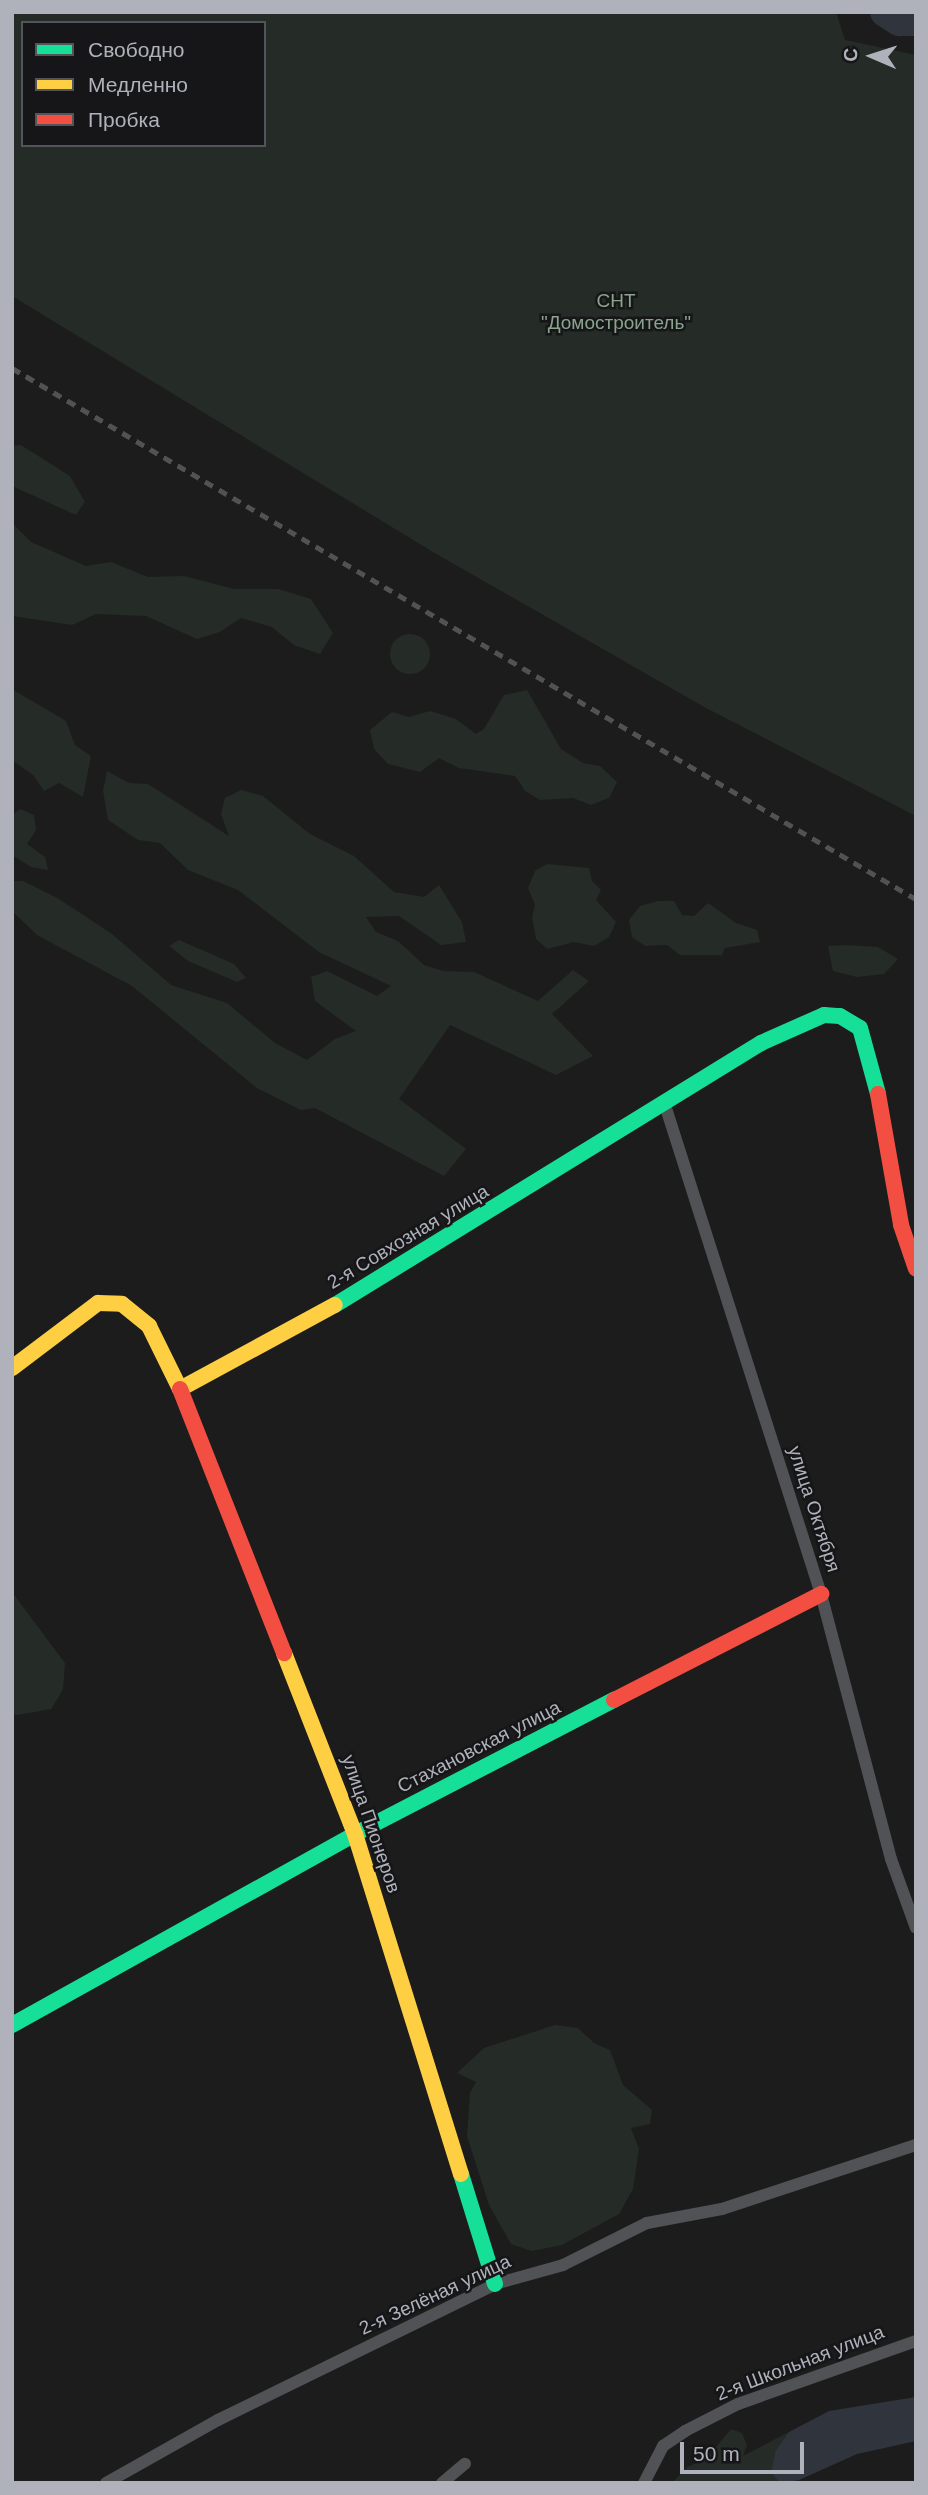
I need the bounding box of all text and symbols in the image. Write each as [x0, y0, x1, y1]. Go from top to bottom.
legend [21, 21, 266, 147]
north arrow [837, 21, 907, 91]
text: Свободно [88, 38, 185, 61]
text: С [840, 47, 861, 62]
text: Медленно [88, 73, 188, 96]
text: Пробка [88, 108, 160, 131]
park label: СНТ "Домостроитель" [541, 290, 691, 334]
street label: 2-я Совхозная улица [323, 1180, 493, 1294]
street label: улица Октября [783, 1443, 845, 1575]
street label: Стахановская улица [394, 1696, 564, 1798]
street label: улица Пионеров [337, 1752, 405, 1896]
street label: 2-я Зелёная улица [356, 2250, 514, 2340]
street label: 2-я Школьная улица [713, 2320, 887, 2406]
scale bar [683, 2428, 807, 2472]
text: 50 m [693, 2442, 740, 2465]

